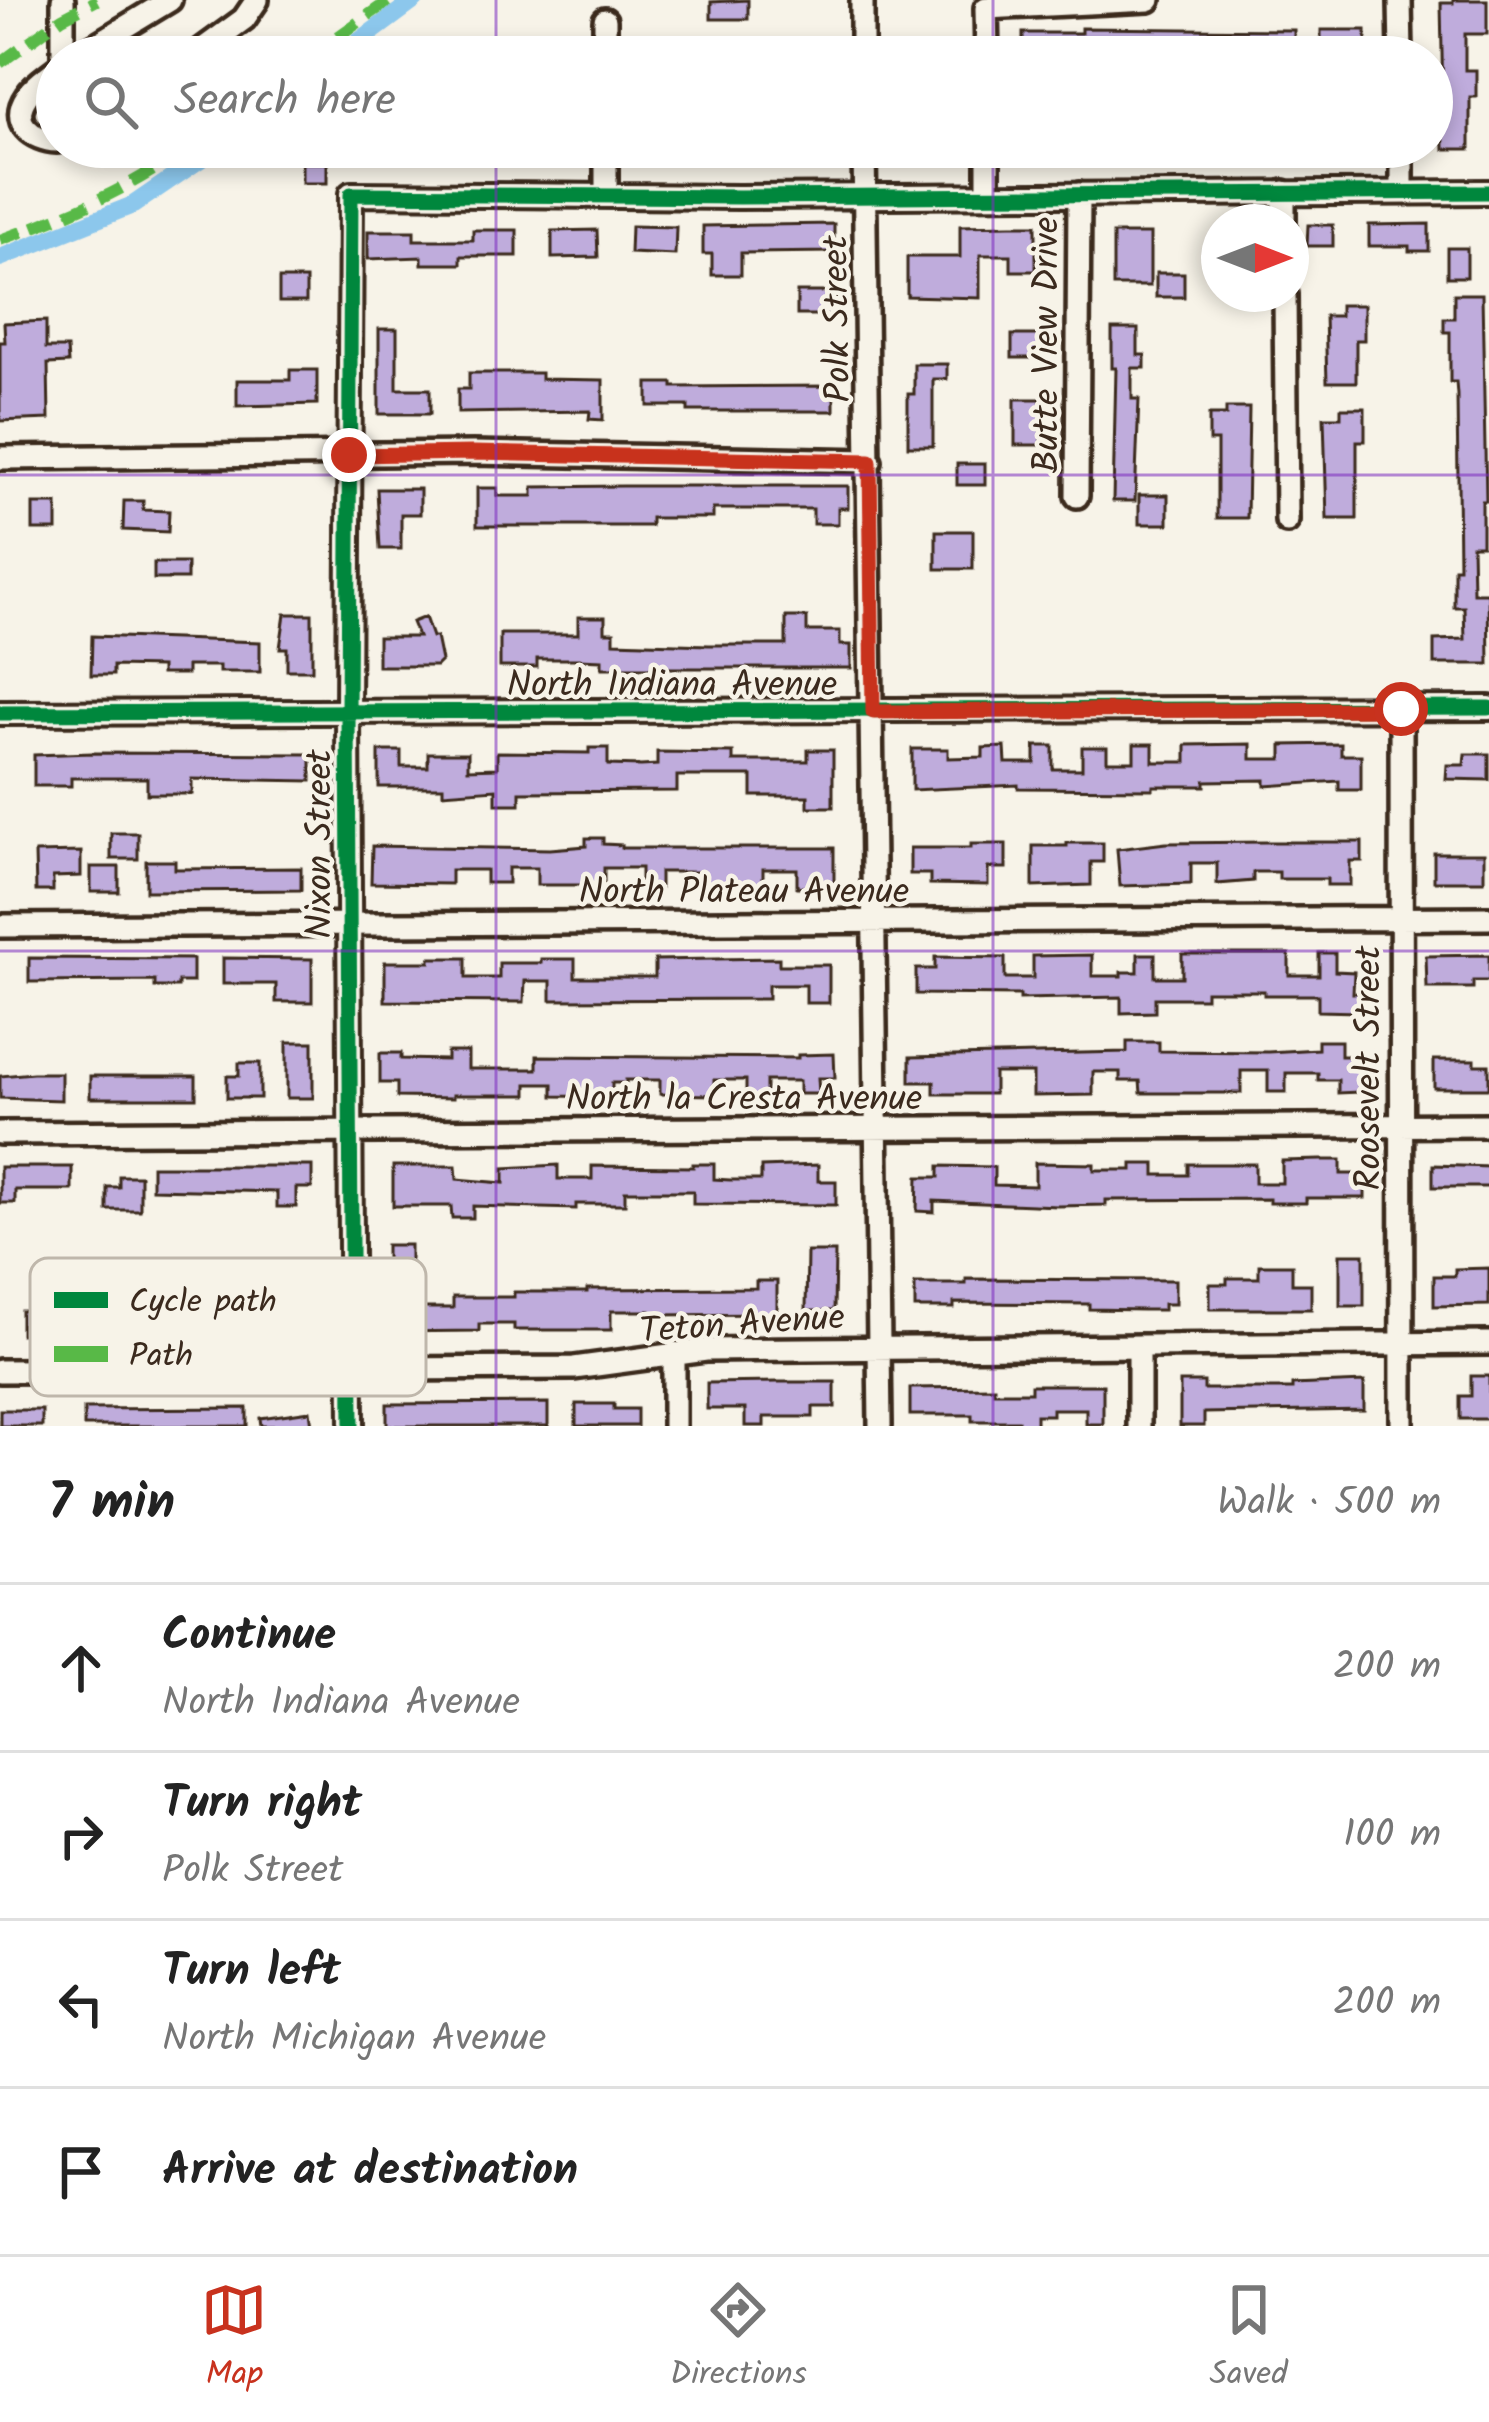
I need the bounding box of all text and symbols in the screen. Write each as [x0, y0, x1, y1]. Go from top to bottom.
search box [36, 36, 1453, 168]
text: Search here [174, 66, 396, 138]
icon: search [78, 69, 144, 135]
north arrow [1201, 204, 1309, 312]
street label: Butte View Drive [1020, 217, 1077, 473]
street label: Polk Street [809, 234, 868, 403]
route end [322, 428, 376, 482]
street label: North Indiana Avenue [507, 658, 837, 715]
route start [1374, 682, 1428, 736]
street label: Nixon Street [293, 748, 350, 939]
street label: North Plateau Avenue [579, 865, 909, 922]
street label: Roosevelt Street [1342, 944, 1399, 1191]
street label: North la Cresta Avenue [566, 1072, 922, 1129]
legend [30, 1258, 426, 1396]
text: Cycle path [129, 1277, 277, 1330]
street label: Teton Avenue [638, 1290, 847, 1361]
text: Path [129, 1331, 193, 1384]
text: 7 min [48, 1464, 175, 1545]
text: Walk · 500 m [1217, 1473, 1441, 1535]
text: Continue [162, 1601, 336, 1673]
icon: ahead [48, 1635, 114, 1701]
text: 200 m [1333, 1637, 1441, 1699]
text: North Indiana Avenue [162, 1673, 520, 1735]
text: Turn right [162, 1769, 362, 1841]
icon: right [48, 1803, 114, 1869]
text: 100 m [1343, 1805, 1441, 1867]
text: Polk Street [162, 1841, 343, 1903]
text: Turn left [162, 1937, 341, 2009]
icon: left [48, 1971, 114, 2037]
text: 200 m [1333, 1973, 1441, 2035]
text: North Michigan Avenue [162, 2009, 546, 2071]
text: Arrive at destination [162, 2136, 578, 2208]
icon: arrive [48, 2139, 114, 2205]
tab: Map [201, 2277, 267, 2402]
tab: Directions [670, 2277, 807, 2402]
tab: Saved [1209, 2277, 1288, 2402]

